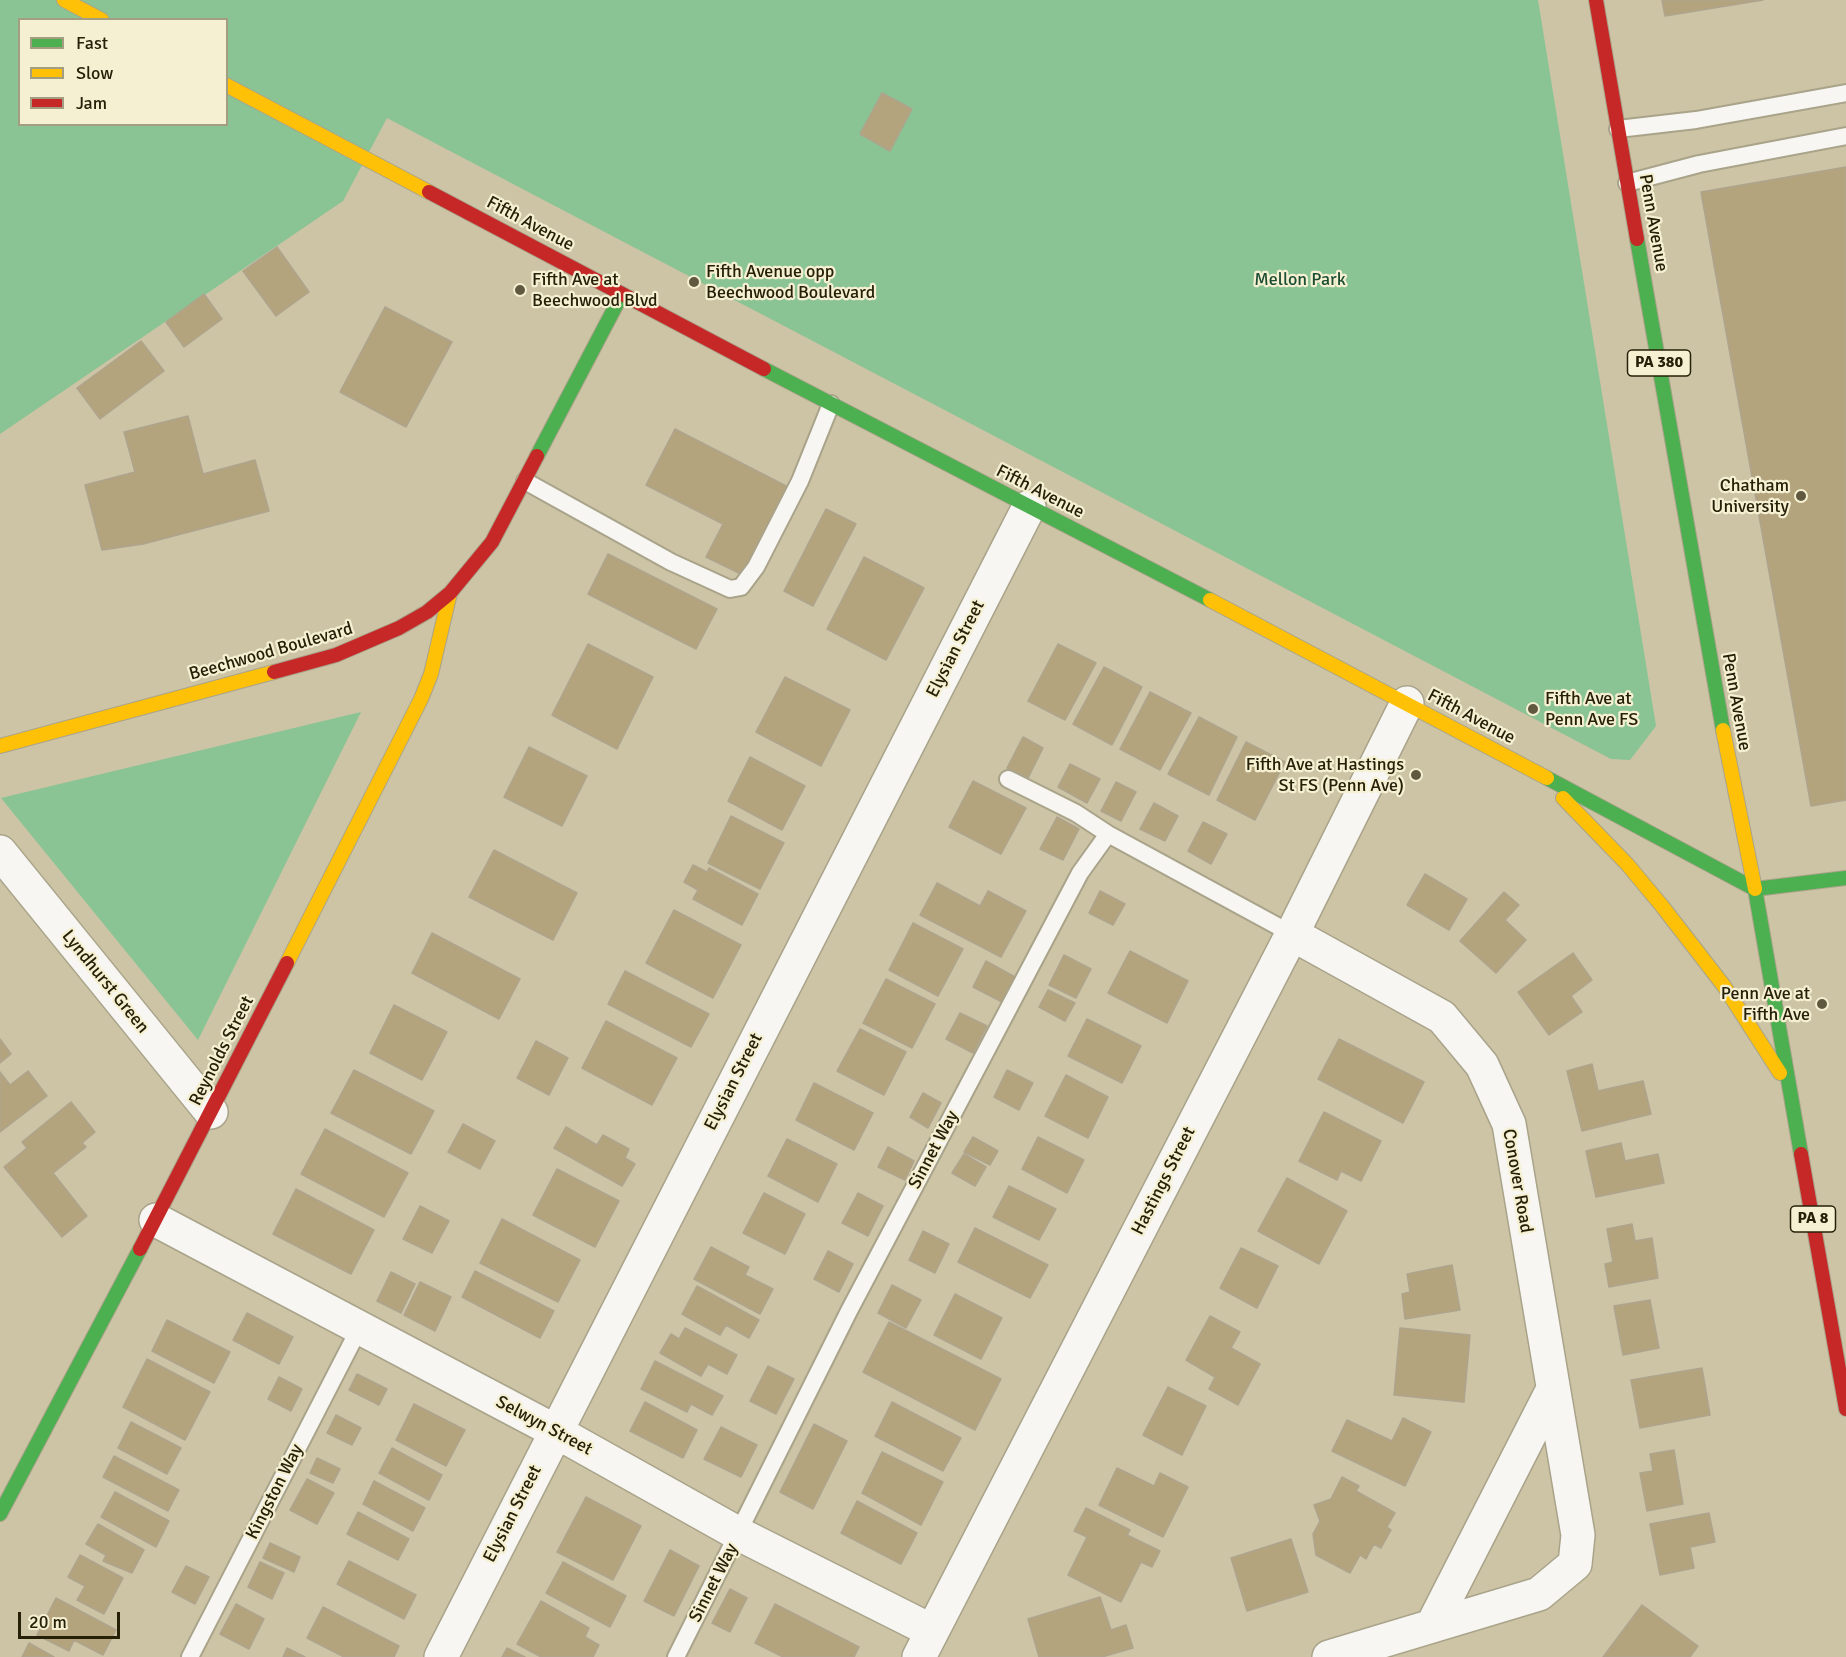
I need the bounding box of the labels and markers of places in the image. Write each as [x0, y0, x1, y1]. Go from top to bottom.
place label: Fifth Avenue opp Beechwood Boulevard [706, 261, 875, 304]
place label: Fifth Ave at Beechwood Blvd [532, 269, 658, 312]
marker: Fifth Avenue opp Beechwood Boulevard [687, 275, 701, 289]
marker: Fifth Ave at Beechwood Blvd [513, 283, 527, 297]
place label: Chatham University [1711, 475, 1789, 518]
marker: Chatham University [1794, 489, 1808, 503]
place label: Fifth Ave at Penn Ave FS [1545, 688, 1638, 730]
marker: Fifth Ave at Penn Ave FS [1526, 702, 1540, 716]
place label: Fifth Ave at Hastings St FS (Penn Ave) [1246, 754, 1404, 796]
marker: Fifth Ave at Hastings St FS (Penn Ave) [1409, 768, 1423, 782]
place label: Penn Ave at Fifth Ave [1721, 983, 1810, 1026]
marker: Penn Ave at Fifth Ave [1815, 997, 1829, 1011]

